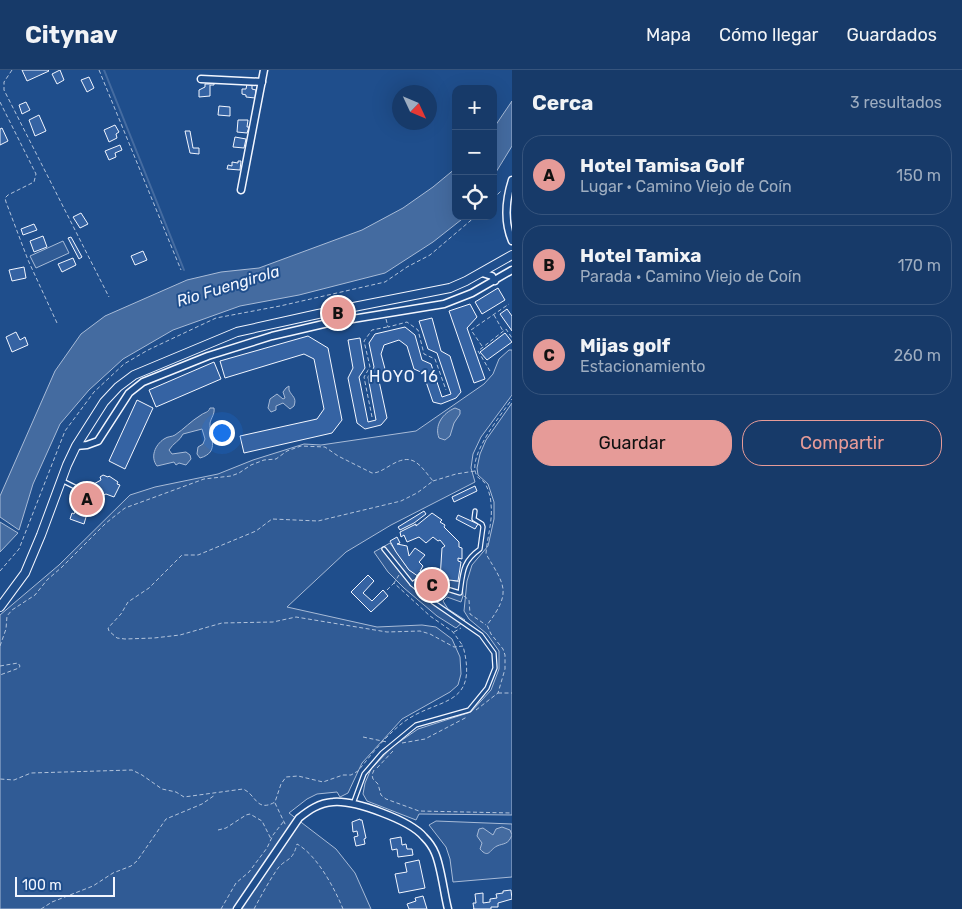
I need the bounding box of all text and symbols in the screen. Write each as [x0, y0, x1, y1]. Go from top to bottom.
text: Citynav [25, 21, 118, 49]
text: Mapa [646, 24, 691, 46]
text: Cómo llegar [719, 24, 818, 46]
text: Guardados [846, 24, 937, 46]
north arrow [392, 85, 437, 130]
map controls [452, 85, 497, 220]
button: + [452, 85, 497, 130]
text: Cerca [532, 90, 593, 115]
text: 3 resultados [850, 93, 942, 112]
button: − [452, 130, 497, 175]
text: Hotel Tamisa Golf [580, 154, 744, 177]
text: A [543, 166, 555, 185]
text: 150 m [896, 166, 941, 185]
button: locate [452, 175, 497, 220]
text: Lugar · Camino Viejo de Coín [580, 177, 792, 196]
text: Hotel Tamixa [580, 244, 701, 267]
text: B [543, 256, 555, 275]
text: 170 m [898, 256, 941, 275]
water label: Rio Fuengirola [174, 261, 282, 311]
text: Parada · Camino Viejo de Coín [580, 267, 801, 286]
pin: B [322, 294, 354, 332]
text: Mijas golf [580, 334, 670, 357]
text: C [543, 346, 555, 365]
text: 260 m [894, 346, 941, 365]
text: Estacionamiento [580, 357, 705, 376]
district label: HOYO 16 [369, 367, 439, 386]
your location [209, 420, 235, 446]
button: Guardar [532, 420, 732, 466]
button: Compartir [742, 420, 942, 466]
pin: A [71, 480, 103, 518]
pin: C [416, 566, 448, 604]
scale bar [15, 874, 115, 897]
text: 100 m [22, 877, 62, 894]

